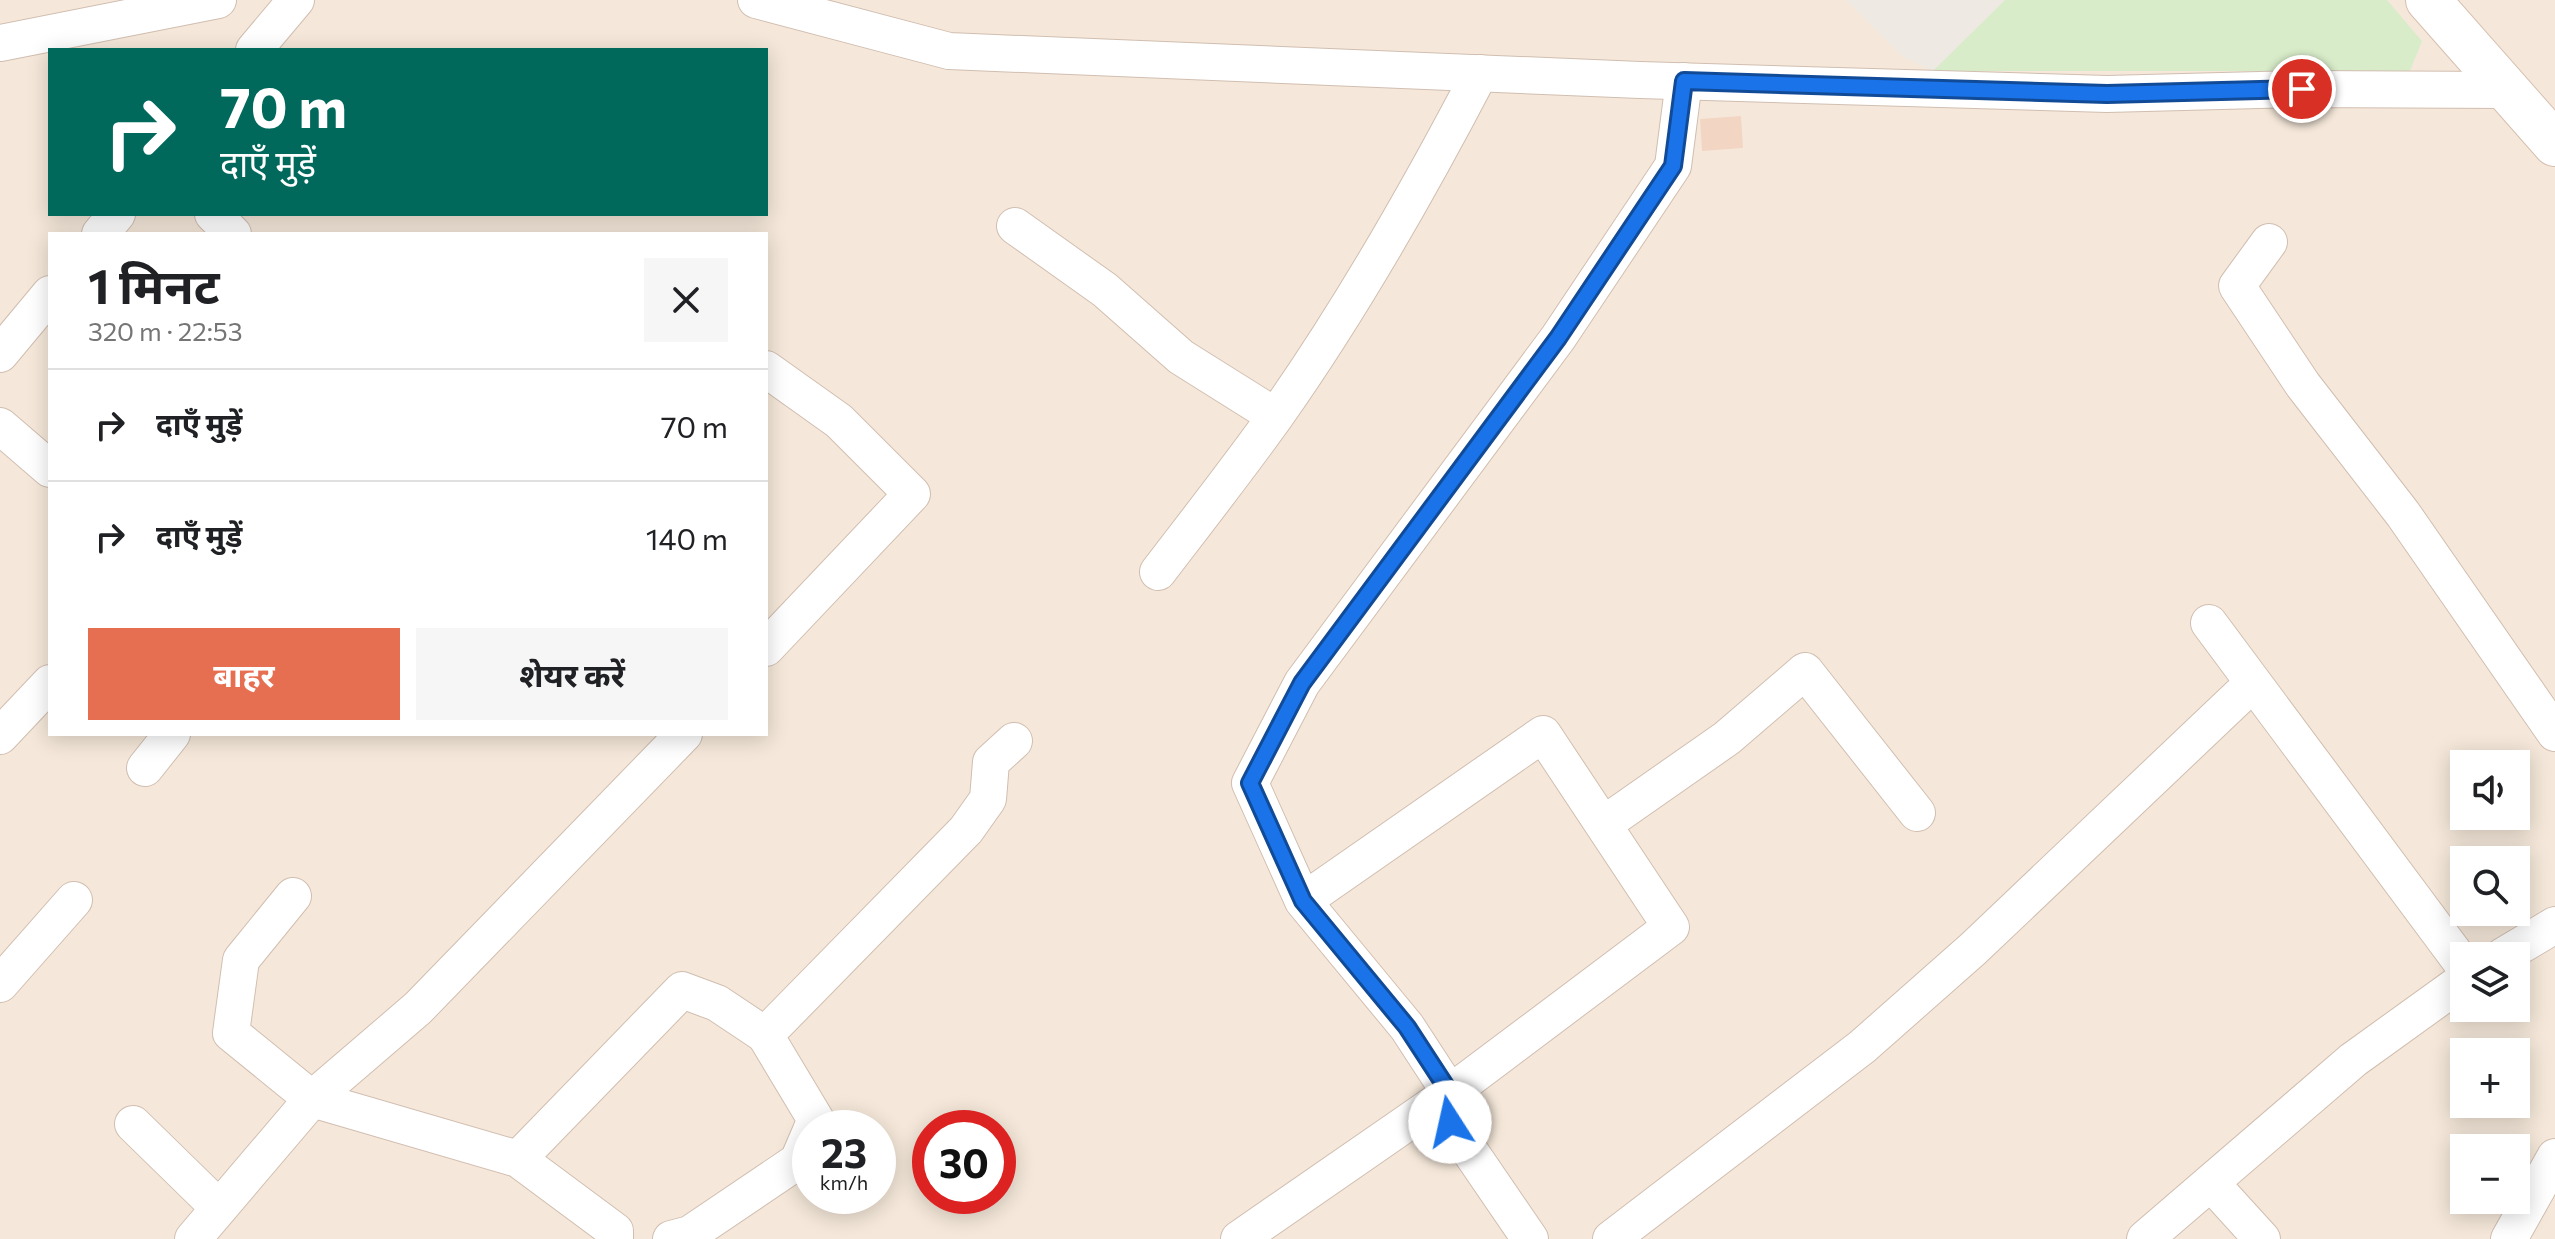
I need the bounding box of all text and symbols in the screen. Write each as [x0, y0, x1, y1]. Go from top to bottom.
pin [2268, 55, 2336, 123]
icon: arrive [2280, 67, 2324, 111]
text: 70 m [220, 71, 347, 140]
icon: right [88, 80, 192, 184]
text: दाएँ मुड़ें [220, 140, 316, 184]
text: 1 मिनट [88, 255, 220, 314]
button: close [644, 258, 728, 342]
text: 320 m · 22:53 [88, 315, 243, 346]
icon: right [88, 403, 132, 447]
text: दाएँ मुड़ें [156, 404, 242, 441]
text: 70 m [661, 407, 728, 444]
icon: right [88, 515, 132, 559]
text: दाएँ मुड़ें [156, 516, 242, 553]
text: 140 m [646, 519, 728, 556]
button: बाहर [88, 628, 400, 720]
button: शेयर करें [416, 628, 728, 720]
map controls [2450, 750, 2530, 1214]
button: sound [2450, 750, 2530, 830]
button: search [2450, 846, 2530, 926]
button: layers [2450, 942, 2530, 1022]
button: + [2450, 1038, 2530, 1118]
position arrow [1408, 1080, 1492, 1164]
speed limit sign: 30 [912, 1110, 1016, 1214]
text: 23 [821, 1127, 867, 1176]
button: − [2450, 1134, 2530, 1214]
text: km/h [820, 1170, 868, 1194]

